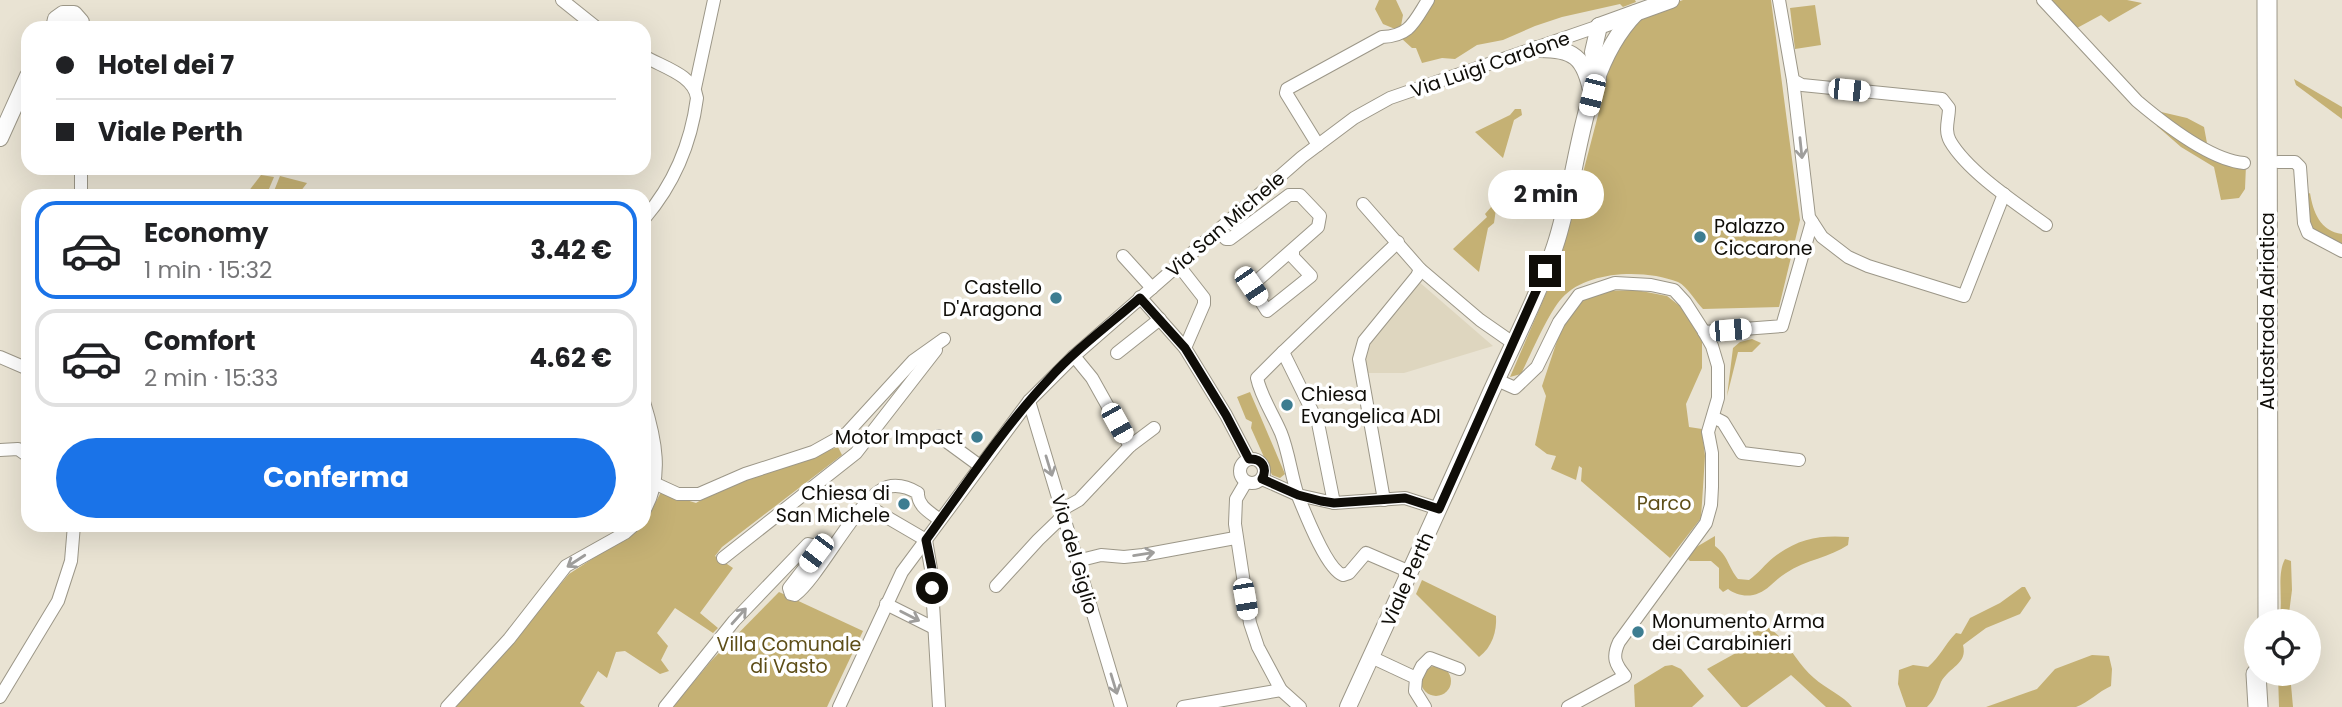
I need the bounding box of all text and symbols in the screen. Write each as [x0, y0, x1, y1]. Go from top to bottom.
street label: Via Luigi Cardone [1407, 25, 1573, 104]
text: Hotel dei 7 [98, 47, 234, 83]
car [1577, 72, 1608, 118]
car [1828, 77, 1871, 103]
text: Viale Perth [98, 114, 243, 150]
one-way arrow [1795, 136, 1808, 159]
street label: Via San Michele [1160, 165, 1291, 284]
callout: 2 min [1487, 170, 1603, 218]
text: 2 min [1514, 178, 1578, 210]
street label: Autostrada Adriatica [2254, 212, 2281, 410]
place label: Palazzo Ciccarone [1714, 213, 1812, 262]
text: Economy [144, 215, 268, 251]
icon: car [60, 219, 123, 282]
marker: Palazzo Ciccarone [1692, 229, 1708, 245]
text: 3.42 € [530, 232, 612, 268]
text: 1 min · 15:32 [144, 254, 272, 286]
route end [1529, 255, 1561, 287]
car [1231, 263, 1272, 309]
place label: Castello D'Aragona [943, 274, 1042, 323]
marker: Castello D'Aragona [1048, 290, 1064, 306]
car [1709, 318, 1752, 342]
text: Comfort [144, 323, 256, 359]
icon: car [60, 327, 123, 390]
text: 4.62 € [529, 340, 612, 376]
text: 2 min · 15:33 [144, 362, 278, 394]
place label: Chiesa Evangelica ADI [1301, 381, 1441, 430]
marker: Chiesa Evangelica ADI [1279, 397, 1295, 413]
car [1098, 400, 1137, 446]
place label: Motor Impact [835, 424, 963, 451]
marker: Motor Impact [969, 429, 985, 445]
button: Conferma [56, 438, 616, 518]
one-way arrow [1044, 455, 1057, 477]
place label: Chiesa di San Michele [776, 480, 890, 529]
park label: Parco [1637, 490, 1691, 517]
street label: Via del Giglio [1045, 491, 1105, 617]
marker: Chiesa di San Michele [896, 496, 912, 512]
street label: Viale Perth [1375, 528, 1440, 631]
car [795, 530, 838, 576]
one-way arrow [1132, 547, 1155, 560]
one-way arrow [567, 553, 586, 568]
route start [916, 572, 948, 604]
car [1232, 576, 1259, 622]
one-way arrow [731, 607, 747, 625]
place label: Monumento Arma dei Carabinieri [1652, 608, 1825, 657]
one-way arrow [899, 609, 920, 623]
map controls [2244, 609, 2321, 686]
button: locate [2244, 609, 2321, 686]
marker: Monumento Arma dei Carabinieri [1630, 624, 1646, 640]
park label: Villa Comunale di Vasto [717, 631, 861, 680]
one-way arrow [1109, 673, 1122, 695]

